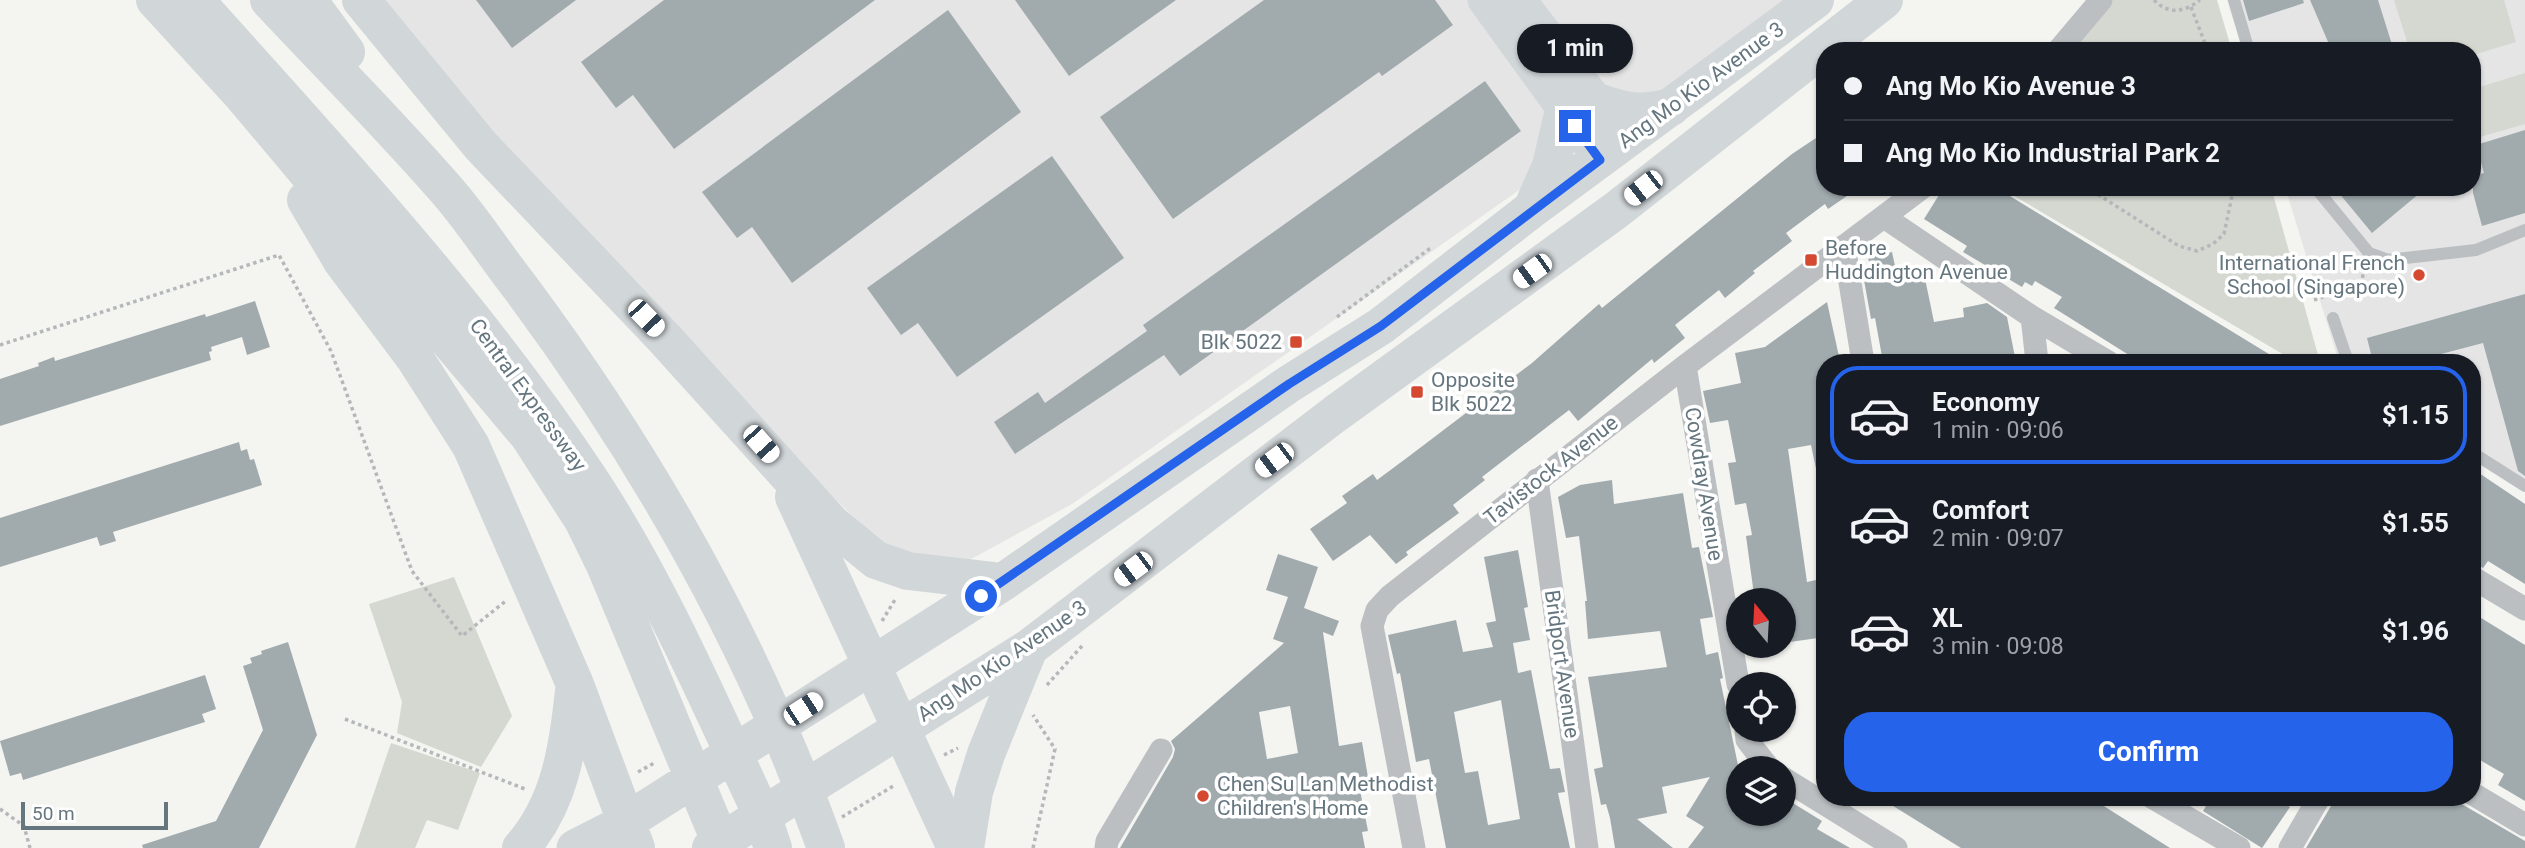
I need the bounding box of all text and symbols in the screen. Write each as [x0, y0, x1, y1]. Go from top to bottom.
street label: Ang Mo Kio Avenue 3 [1613, 17, 1789, 153]
callout: 1 min [1517, 24, 1633, 74]
text: 1 min [1546, 35, 1604, 62]
text: Ang Mo Kio Avenue 3 [1886, 71, 2136, 101]
route end [1559, 110, 1591, 142]
text: Ang Mo Kio Industrial Park 2 [1886, 138, 2220, 168]
car [1620, 167, 1667, 209]
place label: Before Huddington Avenue [1825, 236, 2008, 284]
car [1509, 250, 1556, 292]
place label: International French School (Singapore) [2219, 251, 2405, 299]
marker: Before Huddington Avenue [1803, 252, 1819, 268]
marker: International French School (Singapore) [2411, 267, 2427, 283]
car [624, 296, 669, 340]
street label: Central Expressway [465, 314, 591, 476]
place label: Blk 5022 [1201, 330, 1282, 354]
marker: Blk 5022 [1288, 334, 1304, 350]
place label: Opposite Blk 5022 [1431, 368, 1515, 416]
marker: Opposite Blk 5022 [1409, 384, 1425, 400]
icon: car [1848, 384, 1911, 447]
text: Economy [1932, 387, 2039, 417]
text: $1.15 [2382, 400, 2449, 430]
street label: Cowdray Avenue [1680, 406, 1728, 562]
street label: Tavistock Avenue [1479, 410, 1623, 530]
text: 1 min · 09:06 [1932, 417, 2064, 444]
car [740, 421, 783, 467]
car [1251, 439, 1298, 481]
icon: car [1848, 492, 1911, 555]
text: Comfort [1932, 495, 2029, 525]
text: $1.55 [2382, 508, 2449, 538]
text: 2 min · 09:07 [1932, 525, 2064, 552]
car [1110, 548, 1157, 590]
route start [965, 580, 997, 612]
street label: Bridport Avenue [1540, 588, 1584, 740]
north arrow [1726, 588, 1796, 658]
map controls [1726, 588, 1796, 826]
street label: Ang Mo Kio Avenue 3 [913, 595, 1091, 727]
icon: car [1848, 600, 1911, 663]
text: XL [1932, 603, 1963, 633]
text: $1.96 [2382, 616, 2449, 646]
text: 3 min · 09:08 [1932, 633, 2064, 660]
button: locate [1726, 672, 1796, 742]
car [780, 689, 827, 729]
button: Confirm [1844, 712, 2453, 792]
button: layers [1726, 756, 1796, 826]
place label: Chen Su Lan Methodist Children's Home [1217, 772, 1434, 820]
marker: Chen Su Lan Methodist Children's Home [1195, 788, 1211, 804]
scale bar [21, 799, 168, 831]
text: 50 m [32, 802, 75, 825]

